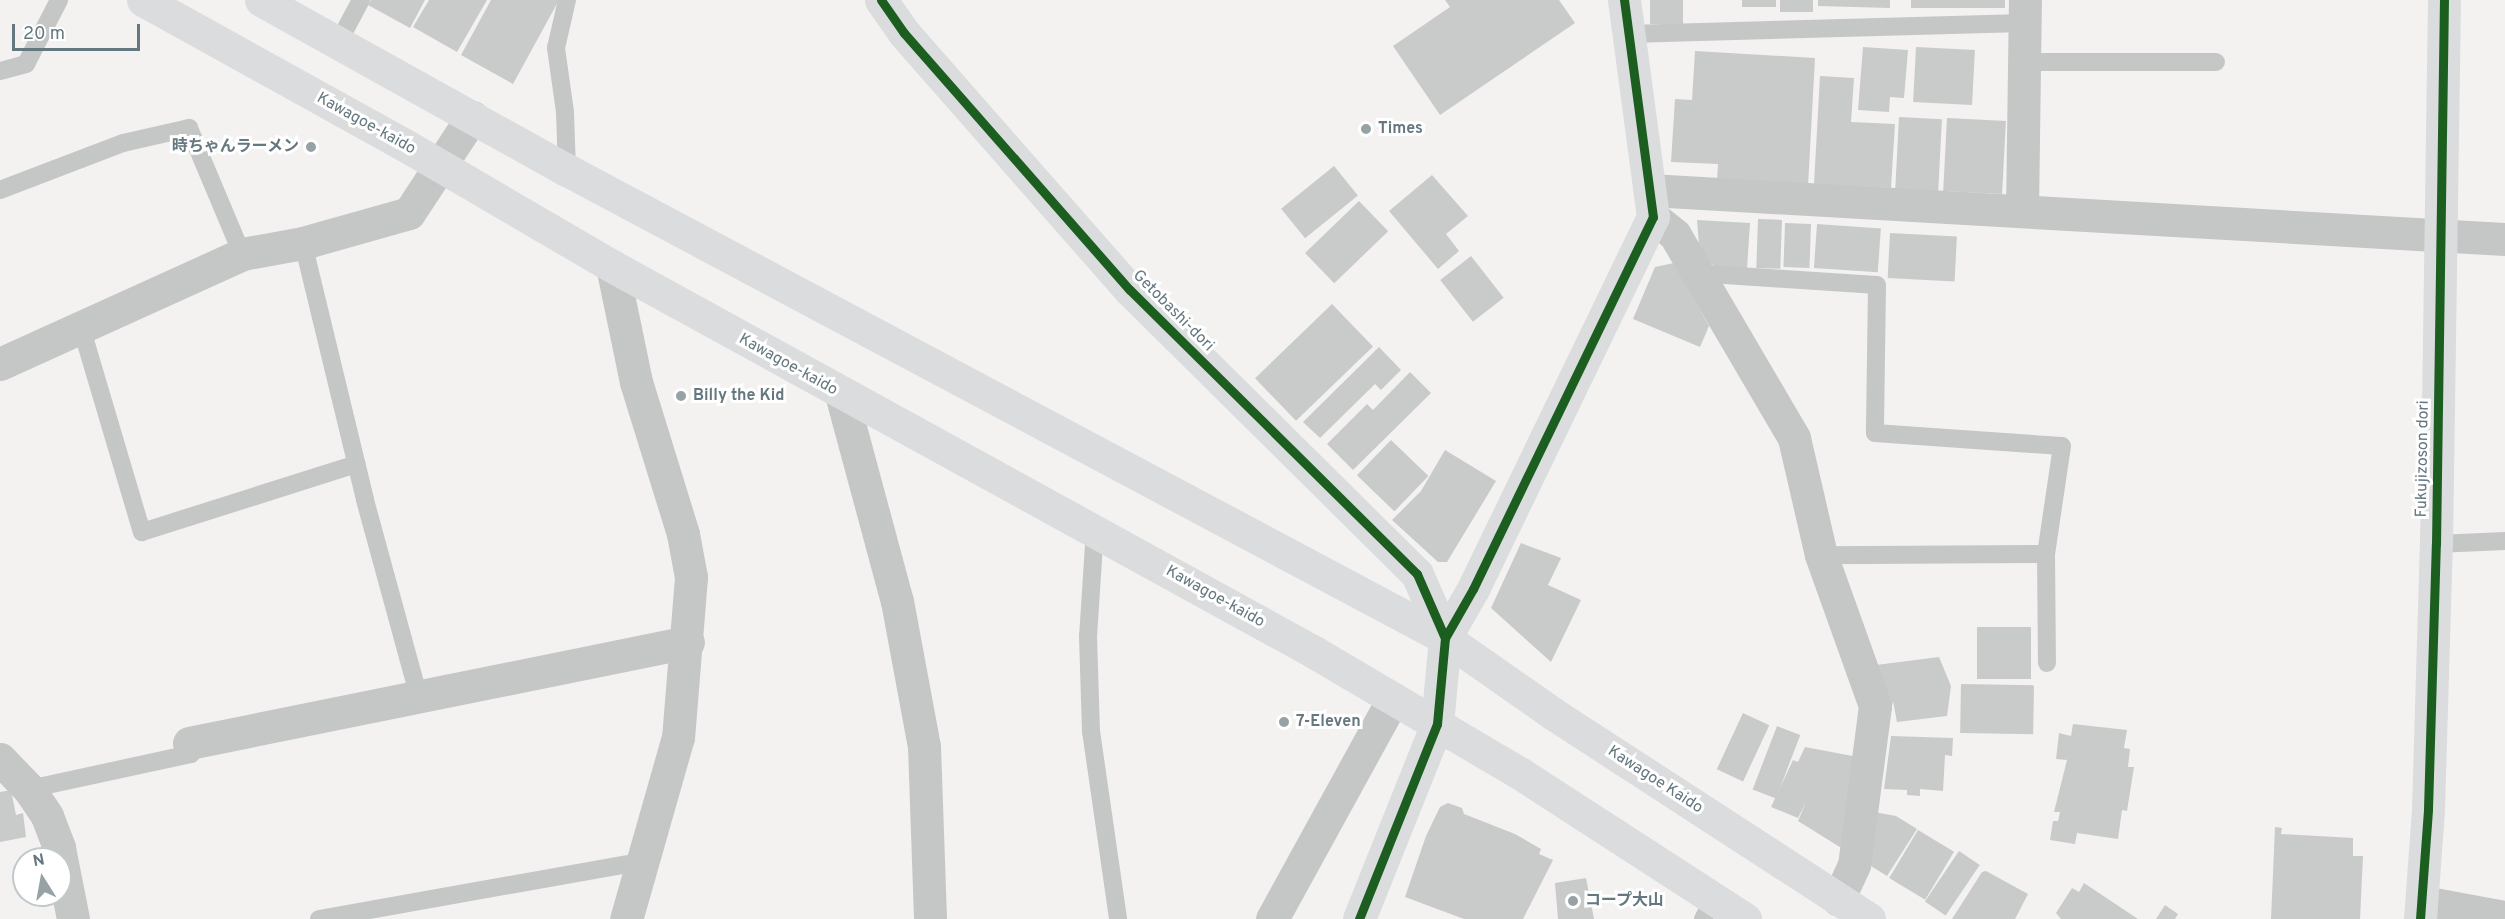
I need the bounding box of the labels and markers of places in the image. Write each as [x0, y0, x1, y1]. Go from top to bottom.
place label: Times [1378, 119, 1423, 139]
marker: Times [1359, 122, 1373, 136]
place label: 時ちゃんラーメン [171, 137, 299, 157]
marker: 時ちゃんラーメン [304, 140, 318, 154]
place label: Billy the Kid [693, 386, 784, 406]
marker: Billy the Kid [674, 389, 688, 403]
place label: 7-Eleven [1296, 712, 1361, 732]
marker: 7-Eleven [1277, 715, 1291, 729]
place label: コープ大山 [1585, 891, 1665, 911]
marker: コープ大山 [1566, 894, 1580, 908]

